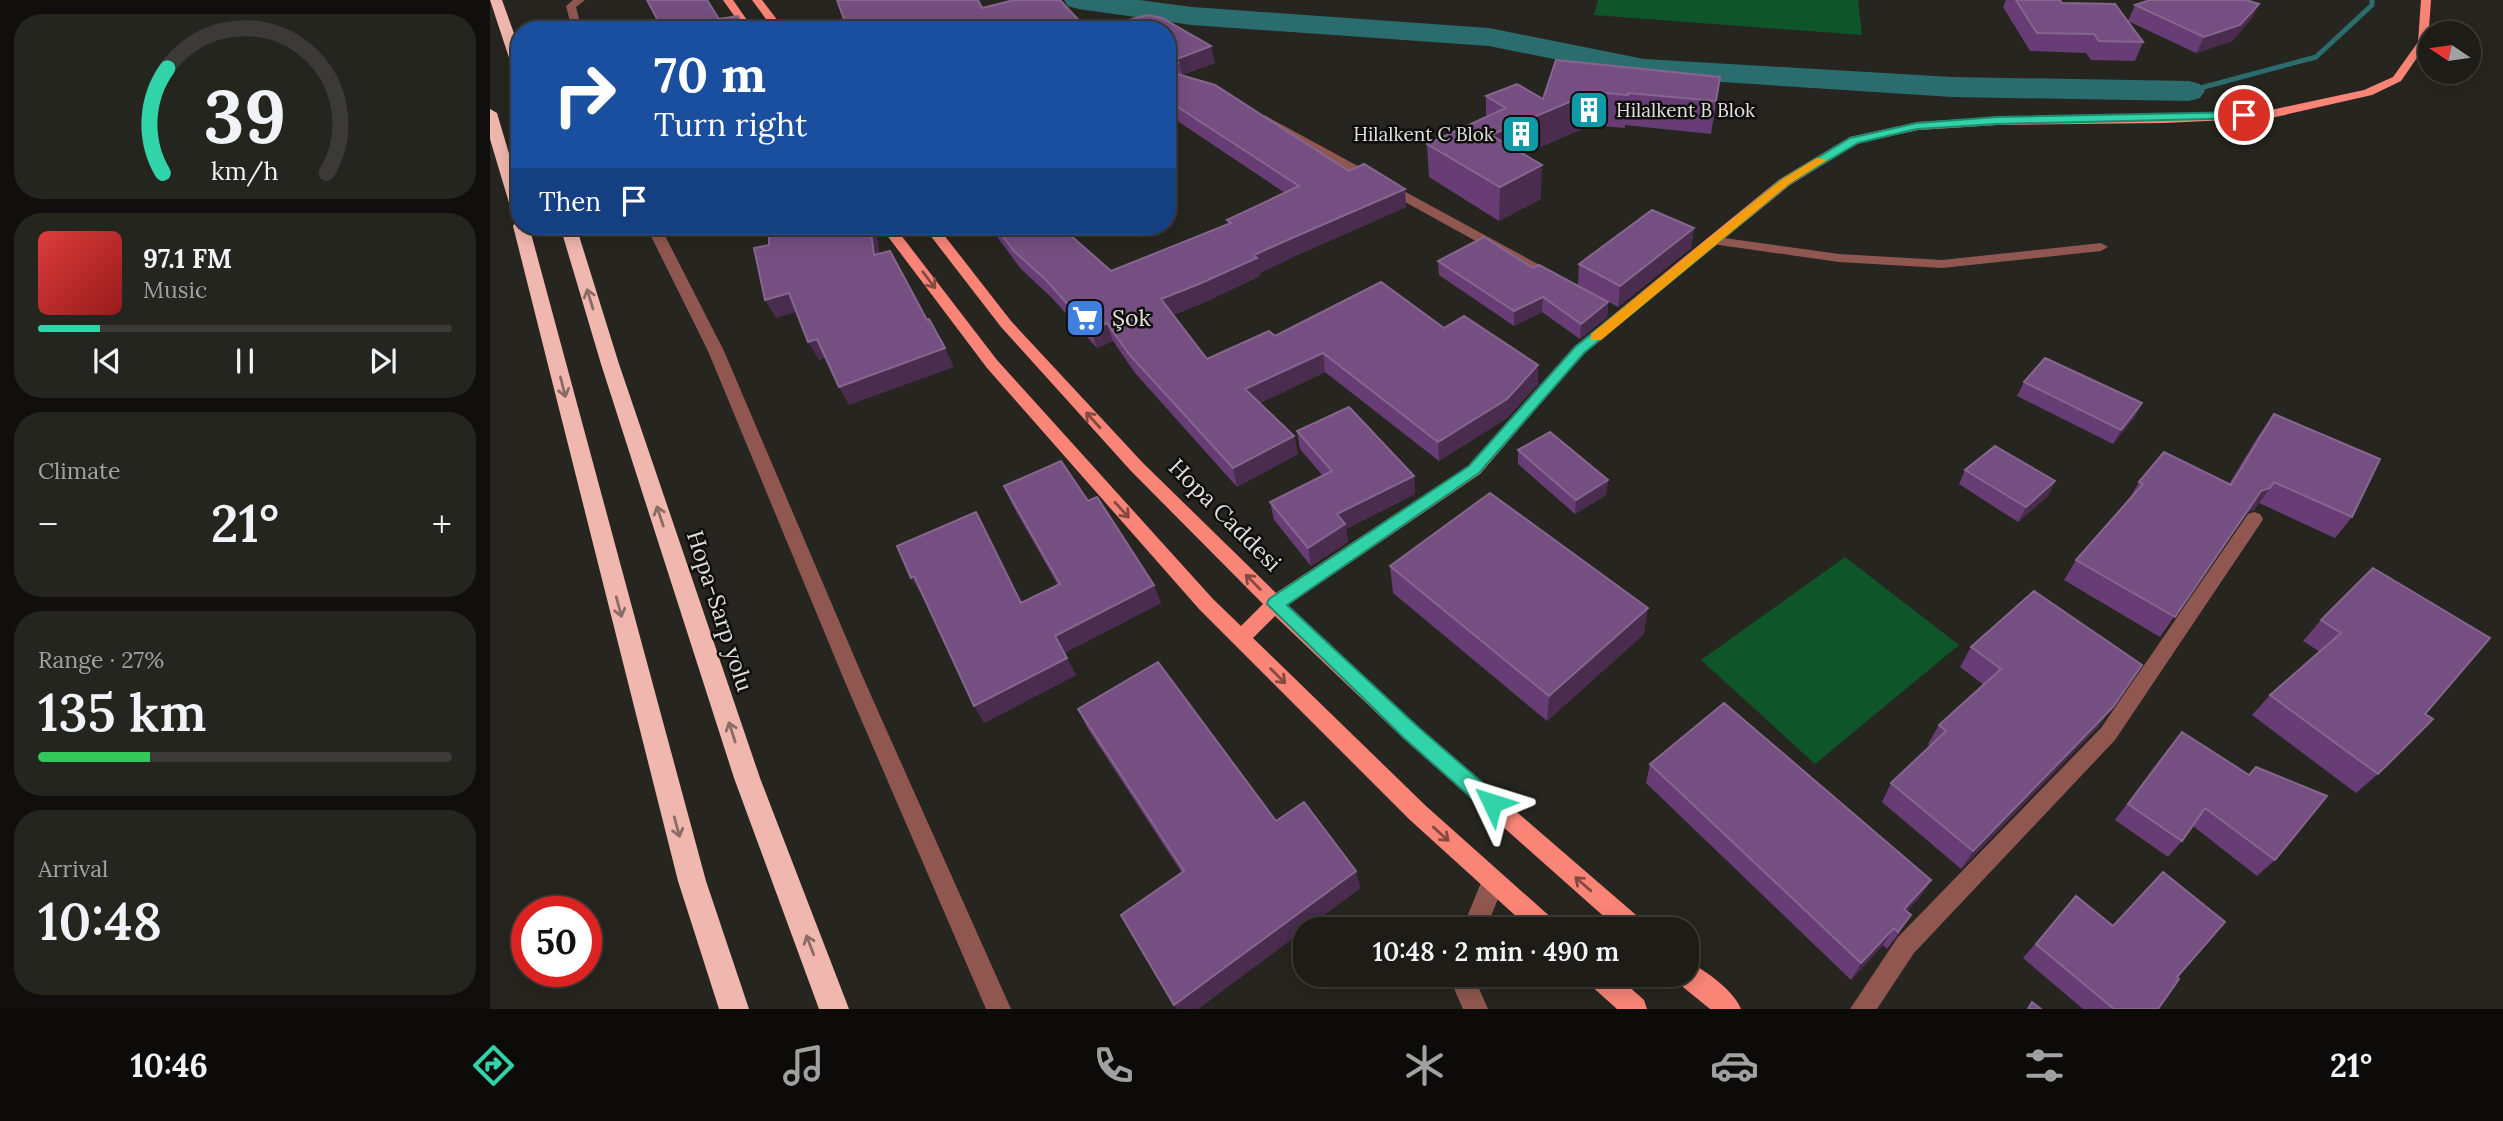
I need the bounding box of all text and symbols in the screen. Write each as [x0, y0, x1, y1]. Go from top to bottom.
north arrow [2418, 21, 2482, 84]
map controls [2418, 21, 2481, 84]
text: 70 m [654, 43, 766, 105]
icon: right [539, 49, 630, 140]
text: 39 [204, 70, 286, 163]
pin [2214, 85, 2274, 145]
building icon: Hilalkent B Blok [1568, 89, 1610, 131]
icon: arrive [2225, 96, 2263, 134]
place label: Hilalkent B Blok [1616, 98, 1756, 122]
text: Turn right [654, 104, 807, 145]
building icon: Hilalkent C Blok [1500, 113, 1542, 155]
place label: Hilalkent C Blok [1353, 122, 1495, 146]
text: km/h [211, 154, 279, 186]
icon: arrive [615, 182, 653, 220]
text: Then [539, 185, 601, 218]
text: 97.1 FM [143, 242, 232, 275]
one-way arrow [921, 270, 936, 289]
text: Music [143, 275, 207, 304]
one-way arrow [583, 288, 596, 310]
supermarket icon: Şok [1064, 297, 1106, 339]
place label: Şok [1112, 303, 1151, 332]
icon: previous [88, 342, 126, 380]
icon: pause [226, 342, 264, 380]
icon: next [364, 342, 402, 380]
one-way arrow [557, 375, 570, 398]
one-way arrow [1085, 412, 1102, 429]
street label: Hopa Caddesi [1163, 452, 1288, 577]
text: Climate [38, 456, 120, 485]
text: 21° [211, 490, 279, 556]
text: − [38, 500, 58, 548]
text: + [432, 500, 452, 548]
one-way arrow [1114, 501, 1131, 518]
one-way arrow [653, 505, 665, 527]
street label: Hopa-Sarp yolu [681, 527, 760, 695]
one-way arrow [1244, 574, 1261, 591]
one-way arrow [614, 596, 627, 618]
text: Range · 27% [38, 645, 164, 674]
one-way arrow [1270, 667, 1287, 684]
text: 135 km [38, 679, 207, 745]
one-way arrow [725, 721, 737, 743]
position arrow [1455, 766, 1529, 840]
one-way arrow [672, 816, 685, 838]
one-way arrow [1432, 826, 1450, 842]
text: Arrival [38, 854, 108, 883]
one-way arrow [1575, 876, 1593, 892]
text: 10:48 [38, 888, 162, 954]
speed limit sign: 50 [511, 896, 602, 987]
one-way arrow [803, 935, 815, 957]
text: 10:48 · 2 min · 490 m [1373, 935, 1619, 968]
icon: directions [469, 1041, 518, 1090]
icon: music [779, 1041, 828, 1090]
icon: phone [1089, 1041, 1138, 1090]
icon: climate [1400, 1041, 1449, 1090]
icon: car [1710, 1041, 1759, 1090]
icon: filters [2020, 1041, 2069, 1090]
text: 10:46 [131, 1045, 208, 1086]
text: 21° [2330, 1045, 2372, 1086]

